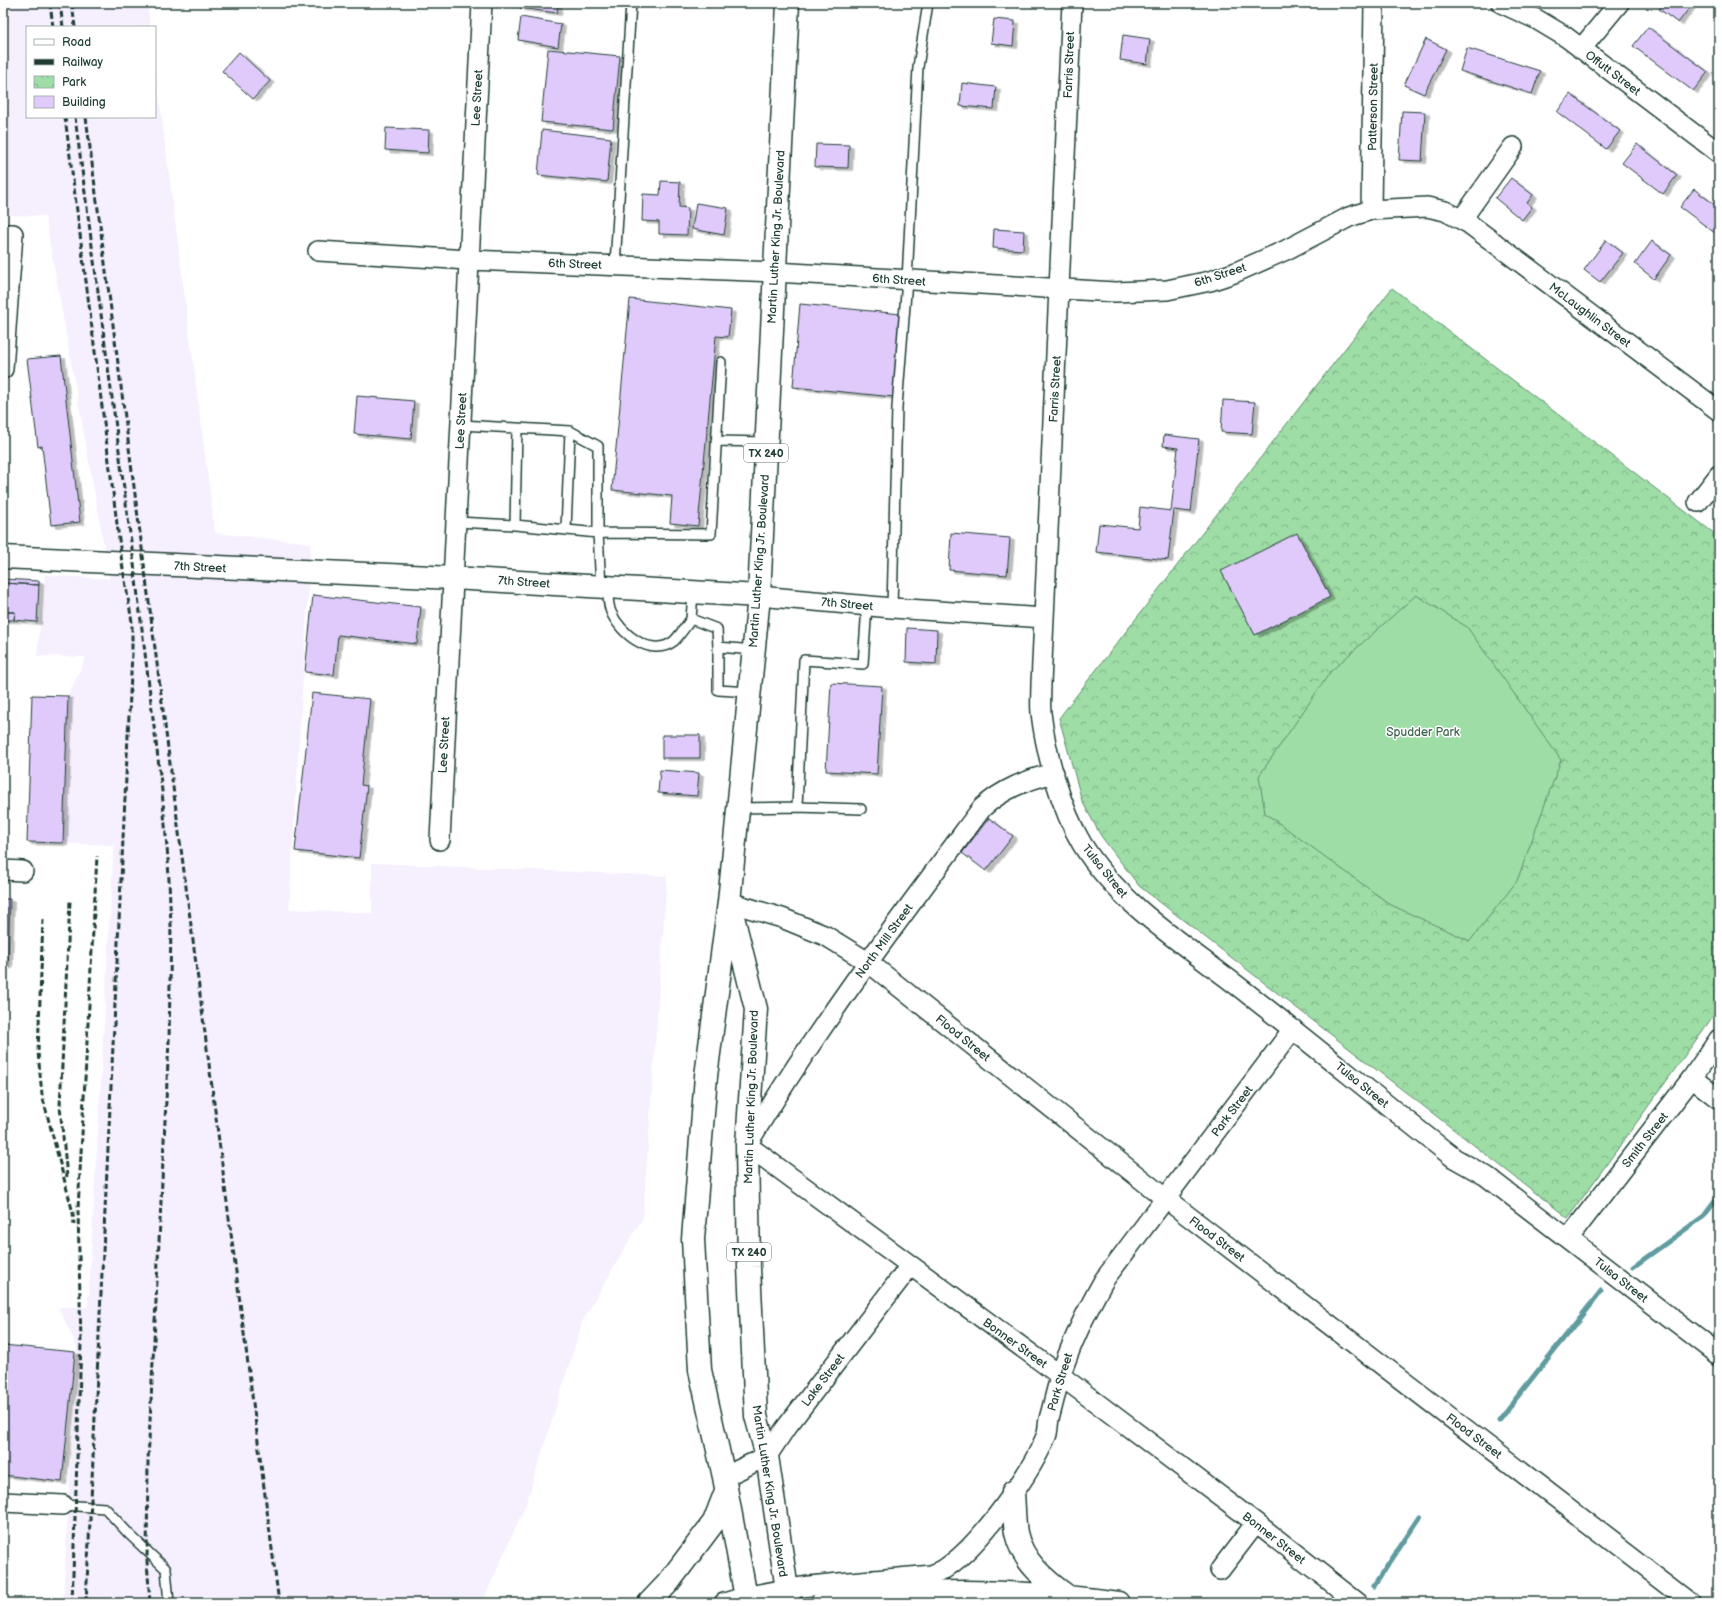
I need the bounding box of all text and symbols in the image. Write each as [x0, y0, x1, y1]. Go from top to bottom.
legend [26, 26, 156, 118]
street label: Farris Street [1061, 31, 1078, 99]
text: Road [62, 35, 91, 50]
street label: Offutt Street [1582, 48, 1644, 99]
text: Railway [62, 55, 104, 70]
street label: Patterson Street [1365, 63, 1382, 151]
street label: Lee Street [469, 69, 486, 127]
text: Park [62, 75, 86, 90]
text: Building [62, 95, 106, 110]
street label: Martin Luther King Jr. Boulevard [764, 150, 789, 324]
street label: 6th Street [548, 256, 602, 273]
street label: 6th Street [1192, 260, 1248, 291]
street label: 6th Street [872, 271, 927, 290]
street label: McLaughlin Street [1546, 280, 1634, 351]
street label: Farris Street [1046, 355, 1065, 423]
street label: Lee Street [453, 392, 470, 450]
road number: TX 240 [744, 444, 788, 462]
street label: Martin Luther King Jr. Boulevard [746, 474, 773, 648]
street label: 7th Street [174, 559, 227, 576]
street label: 7th Street [497, 573, 551, 592]
street label: 7th Street [820, 595, 874, 614]
street label: Lee Street [436, 716, 453, 774]
park label: Spudder Park [1386, 725, 1460, 740]
street label: Tulsa Street [1079, 842, 1131, 901]
street label: North Mill Street [852, 901, 917, 981]
street label: Martin Luther King Jr. Boulevard [741, 1010, 762, 1184]
street label: Flood Street [932, 1012, 993, 1065]
street label: Tulsa Street [1332, 1059, 1392, 1112]
street label: Park Street [1208, 1083, 1257, 1140]
street label: Smith Street [1619, 1109, 1672, 1171]
street label: Flood Street [1186, 1213, 1248, 1265]
road number: TX 240 [727, 1243, 771, 1261]
street label: Tulsa Street [1591, 1255, 1651, 1306]
street label: Bonner Street [980, 1315, 1050, 1372]
street label: Lake Street [799, 1351, 848, 1410]
street label: Park Street [1045, 1351, 1077, 1413]
street label: Martin Luther King Jr. Boulevard [748, 1404, 791, 1578]
street label: Flood Street [1443, 1410, 1505, 1462]
street label: Bonner Street [1239, 1509, 1308, 1568]

